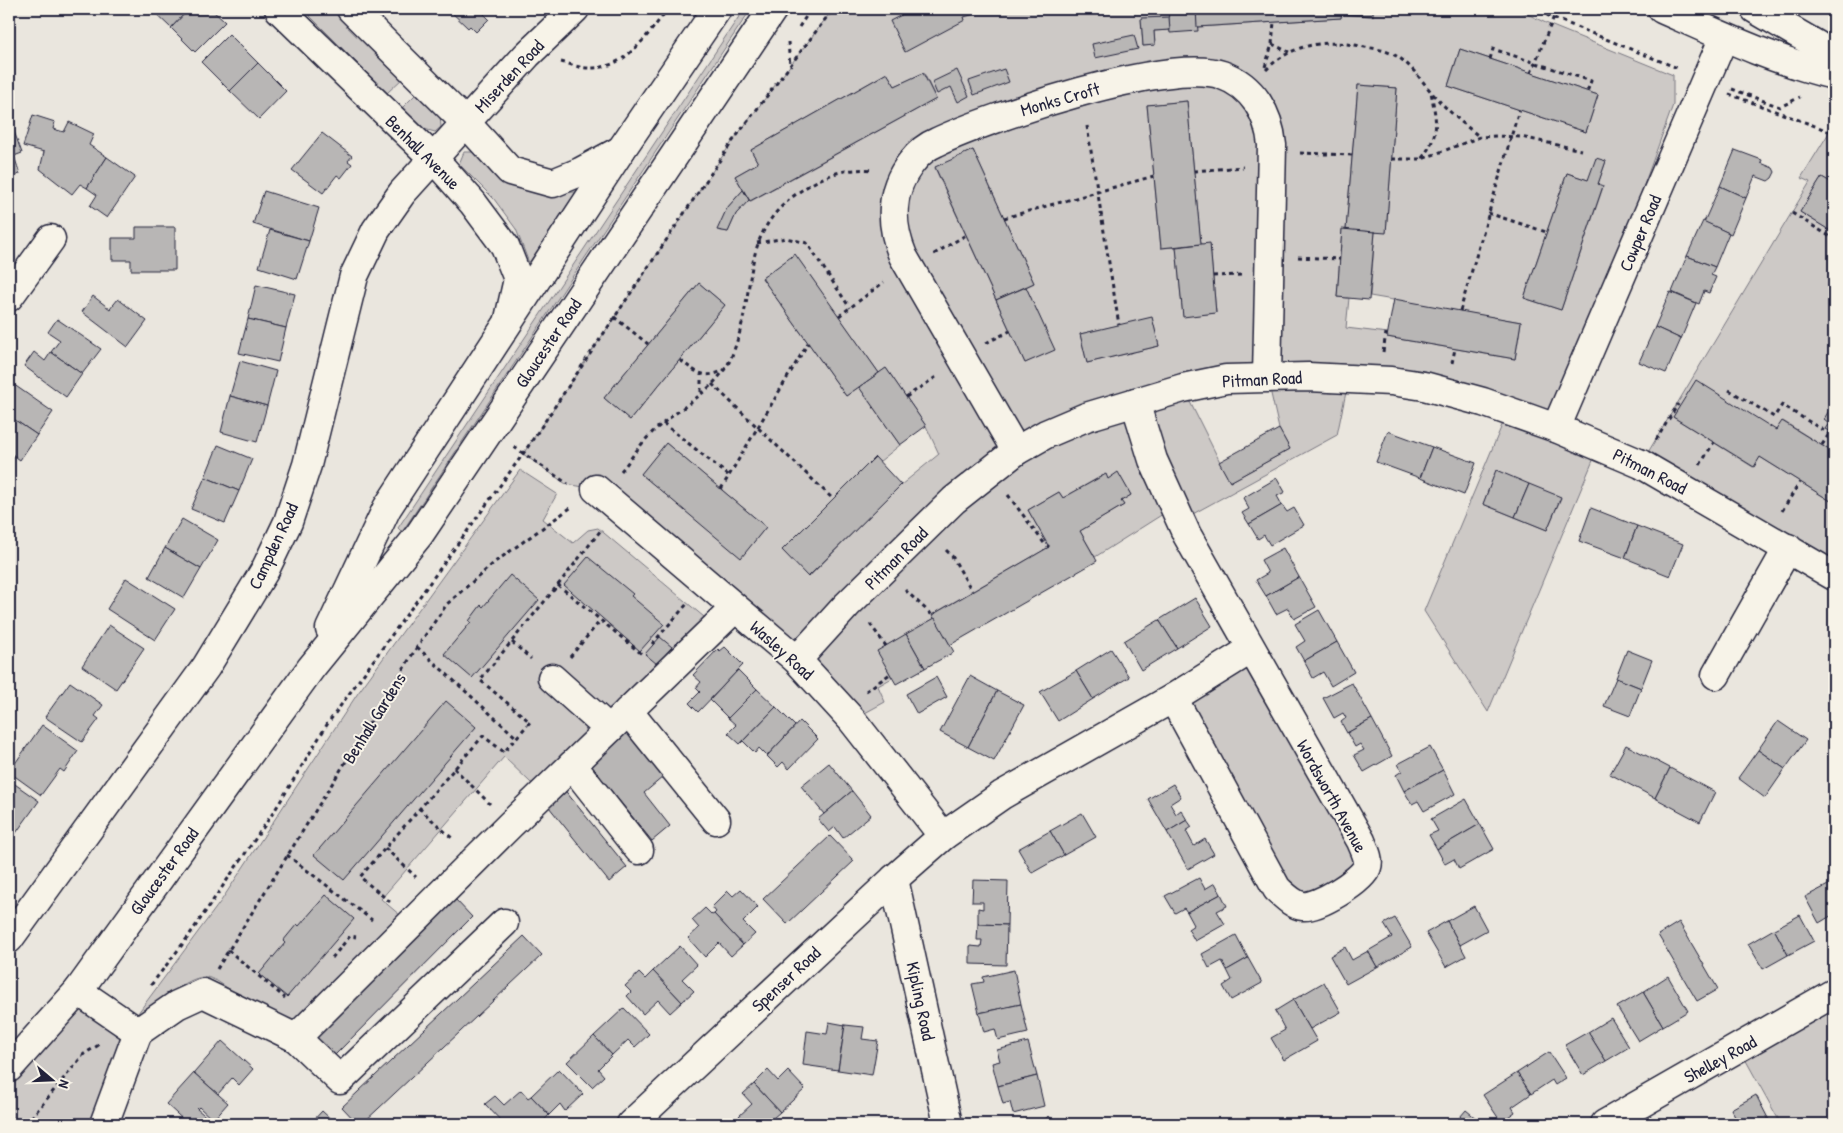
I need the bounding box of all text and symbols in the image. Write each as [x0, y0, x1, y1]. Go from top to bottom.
street label: Miserden Road [469, 34, 549, 118]
street label: Monks Croft [1017, 76, 1103, 122]
street label: Benhall Avenue [380, 109, 466, 195]
street label: Cowper Road [1613, 191, 1667, 275]
street label: Gloucester Road [509, 293, 587, 393]
street label: Pitman Road [1221, 364, 1303, 394]
street label: Pitman Road [1609, 442, 1691, 500]
street label: Campden Road [242, 499, 304, 593]
street label: Pitman Road [859, 521, 933, 595]
street label: Wasley Road [745, 615, 819, 685]
street label: Benhall Gardens [336, 668, 412, 768]
street label: Wordsworth Avenue [1291, 735, 1373, 857]
street label: Gloucester Road [124, 822, 204, 920]
street label: Spenser Road [746, 941, 826, 1017]
street label: Kipling Road [900, 959, 942, 1043]
street label: Shelley Road [1679, 1029, 1761, 1089]
north arrow [28, 1056, 78, 1106]
text: N [54, 1078, 75, 1092]

